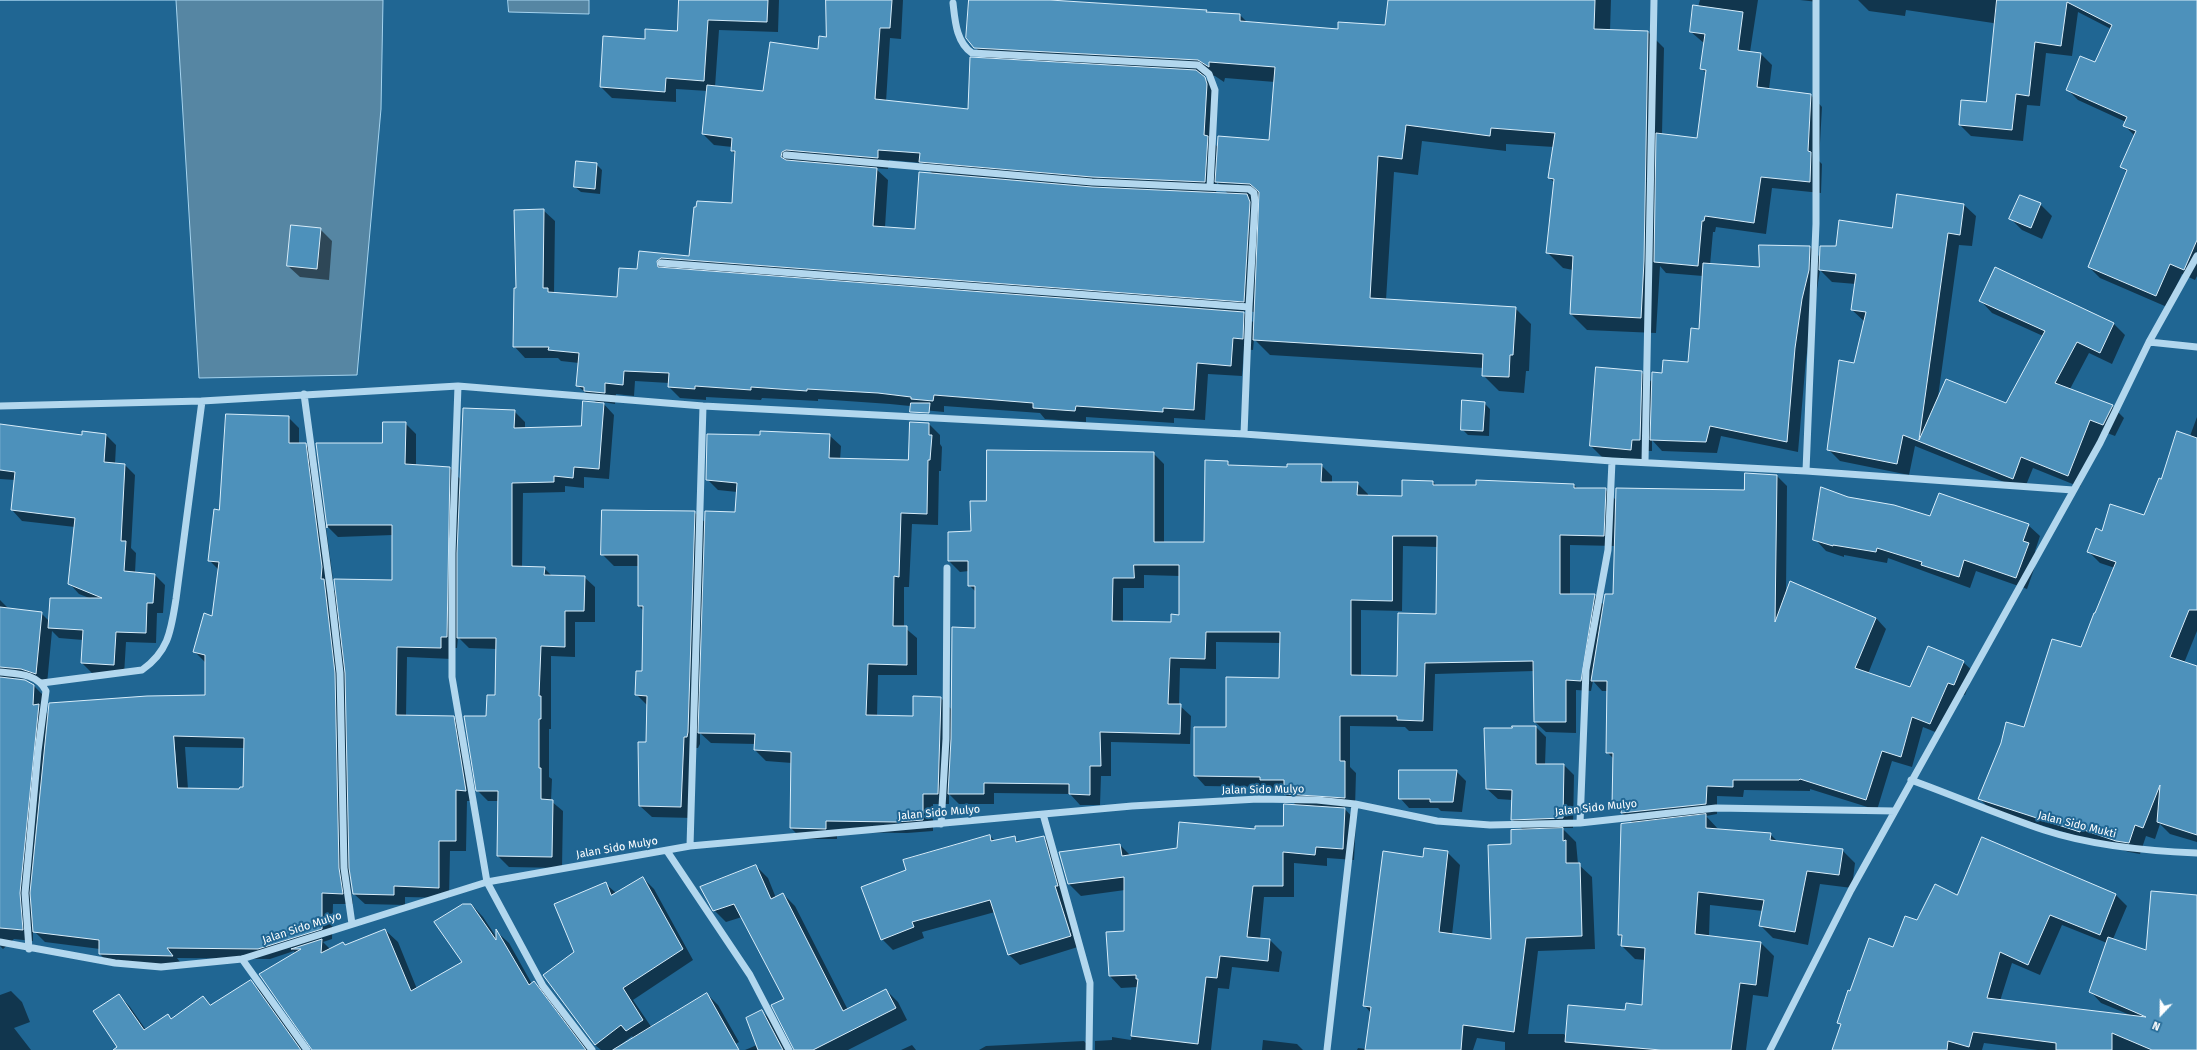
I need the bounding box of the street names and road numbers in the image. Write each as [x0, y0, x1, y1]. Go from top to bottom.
street label: Jalan Sido Mulyo [1222, 783, 1304, 797]
street label: Jalan Sido Mulyo [1554, 797, 1638, 819]
street label: Jalan Sido Mulyo [897, 803, 981, 823]
street label: Jalan Sido Mukti [2036, 809, 2118, 841]
street label: Jalan Sido Mulyo [575, 834, 659, 862]
street label: Jalan Sido Mulyo [261, 909, 343, 947]

